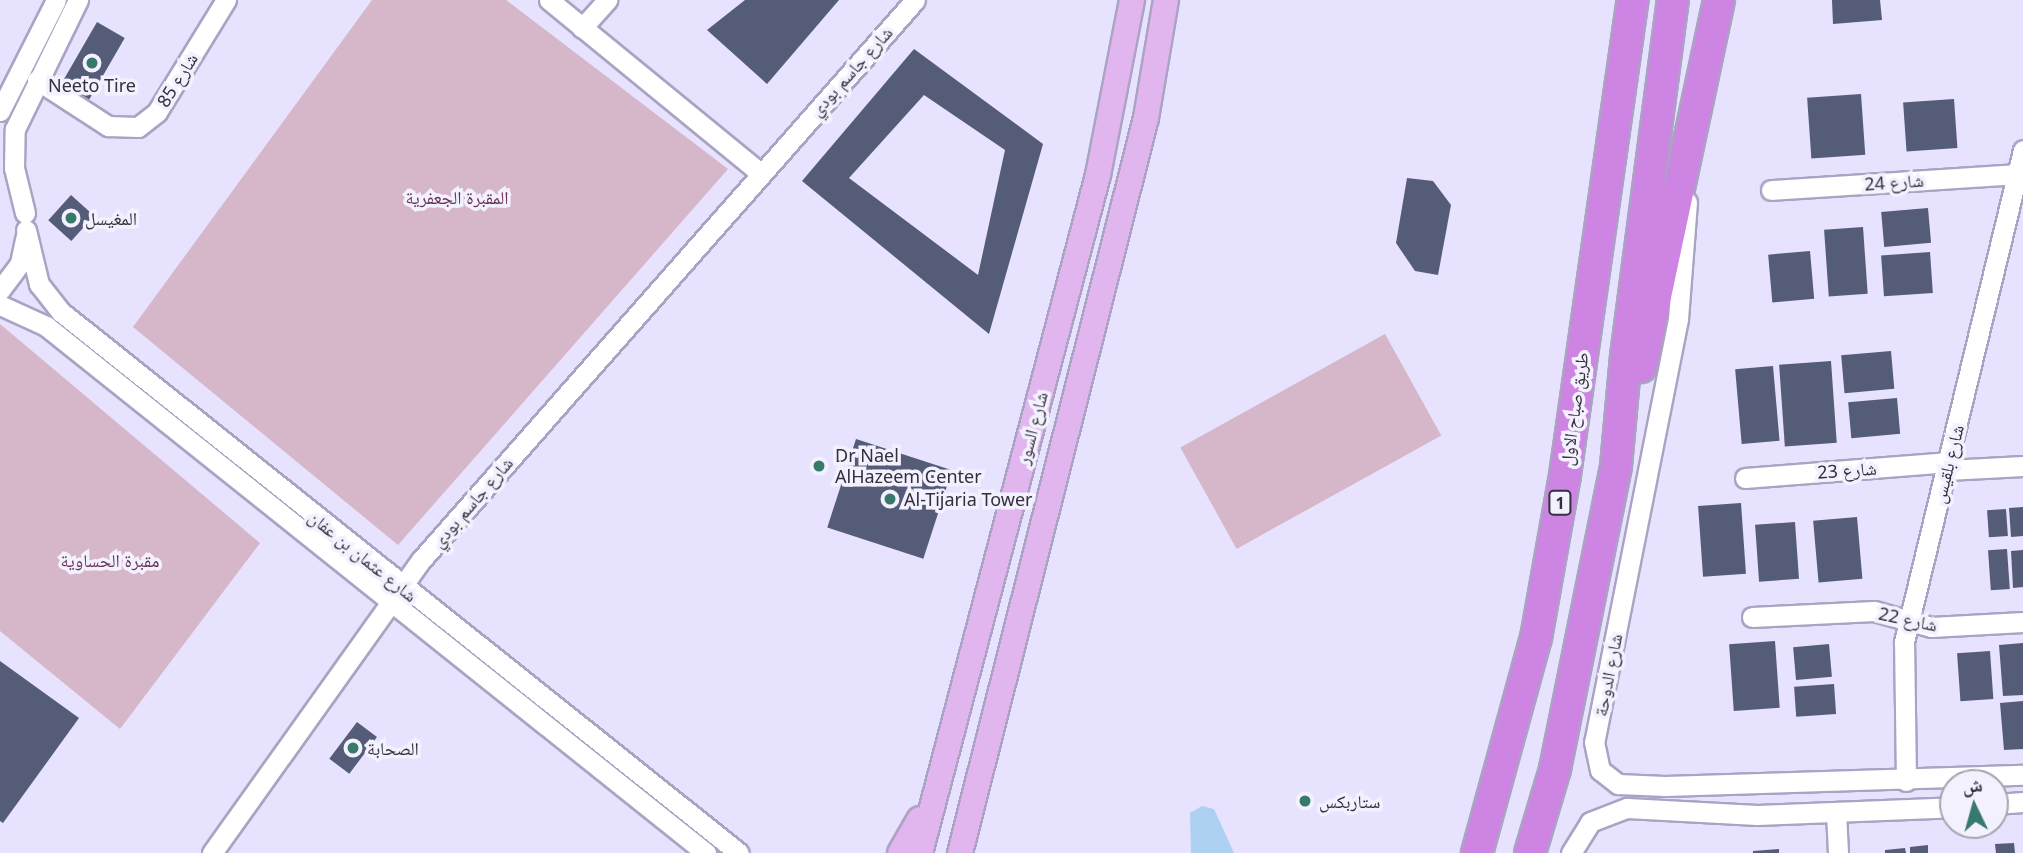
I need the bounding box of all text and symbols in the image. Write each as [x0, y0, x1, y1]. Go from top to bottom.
street label: شارع جاسم بودي [805, 22, 897, 120]
street label: شارع 85 [152, 49, 202, 111]
marker: Neeto Tire [84, 55, 100, 71]
place label: Neeto Tire [48, 74, 136, 96]
street label: شارع 24 [1864, 169, 1924, 195]
park label: المقبرة الجعفرية [405, 186, 509, 208]
place label: المغيسل [85, 207, 137, 229]
marker: المغيسل [63, 210, 79, 226]
street label: طريق صباح الاول [1555, 351, 1593, 467]
street label: شارع السور [1012, 389, 1052, 467]
street label: شارع بلقيس [1928, 423, 1968, 505]
place label: Dr Nael AlHazeem Center [835, 445, 982, 488]
street label: شارع جاسم بودي [427, 452, 517, 552]
marker: Dr Nael AlHazeem Center [809, 456, 829, 476]
street label: شارع 23 [1817, 457, 1877, 483]
place label: Al-Tijaria Tower [904, 488, 1032, 510]
road number: 1 [1548, 490, 1572, 516]
marker: Al-Tijaria Tower [882, 491, 898, 507]
street label: شارع عثمان بن عفان [305, 506, 421, 606]
park label: مقبرة الحساوية [60, 549, 160, 571]
street label: شارع 22 [1877, 602, 1939, 636]
street label: شارع الدوحة [1589, 632, 1627, 718]
place label: الصحابة [367, 737, 419, 759]
marker: الصحابة [345, 740, 361, 756]
north arrow [1939, 769, 2009, 839]
text: ش [1961, 771, 1984, 799]
place label: ستاربكس [1319, 790, 1380, 812]
marker: ستاربكس [1297, 793, 1313, 809]

